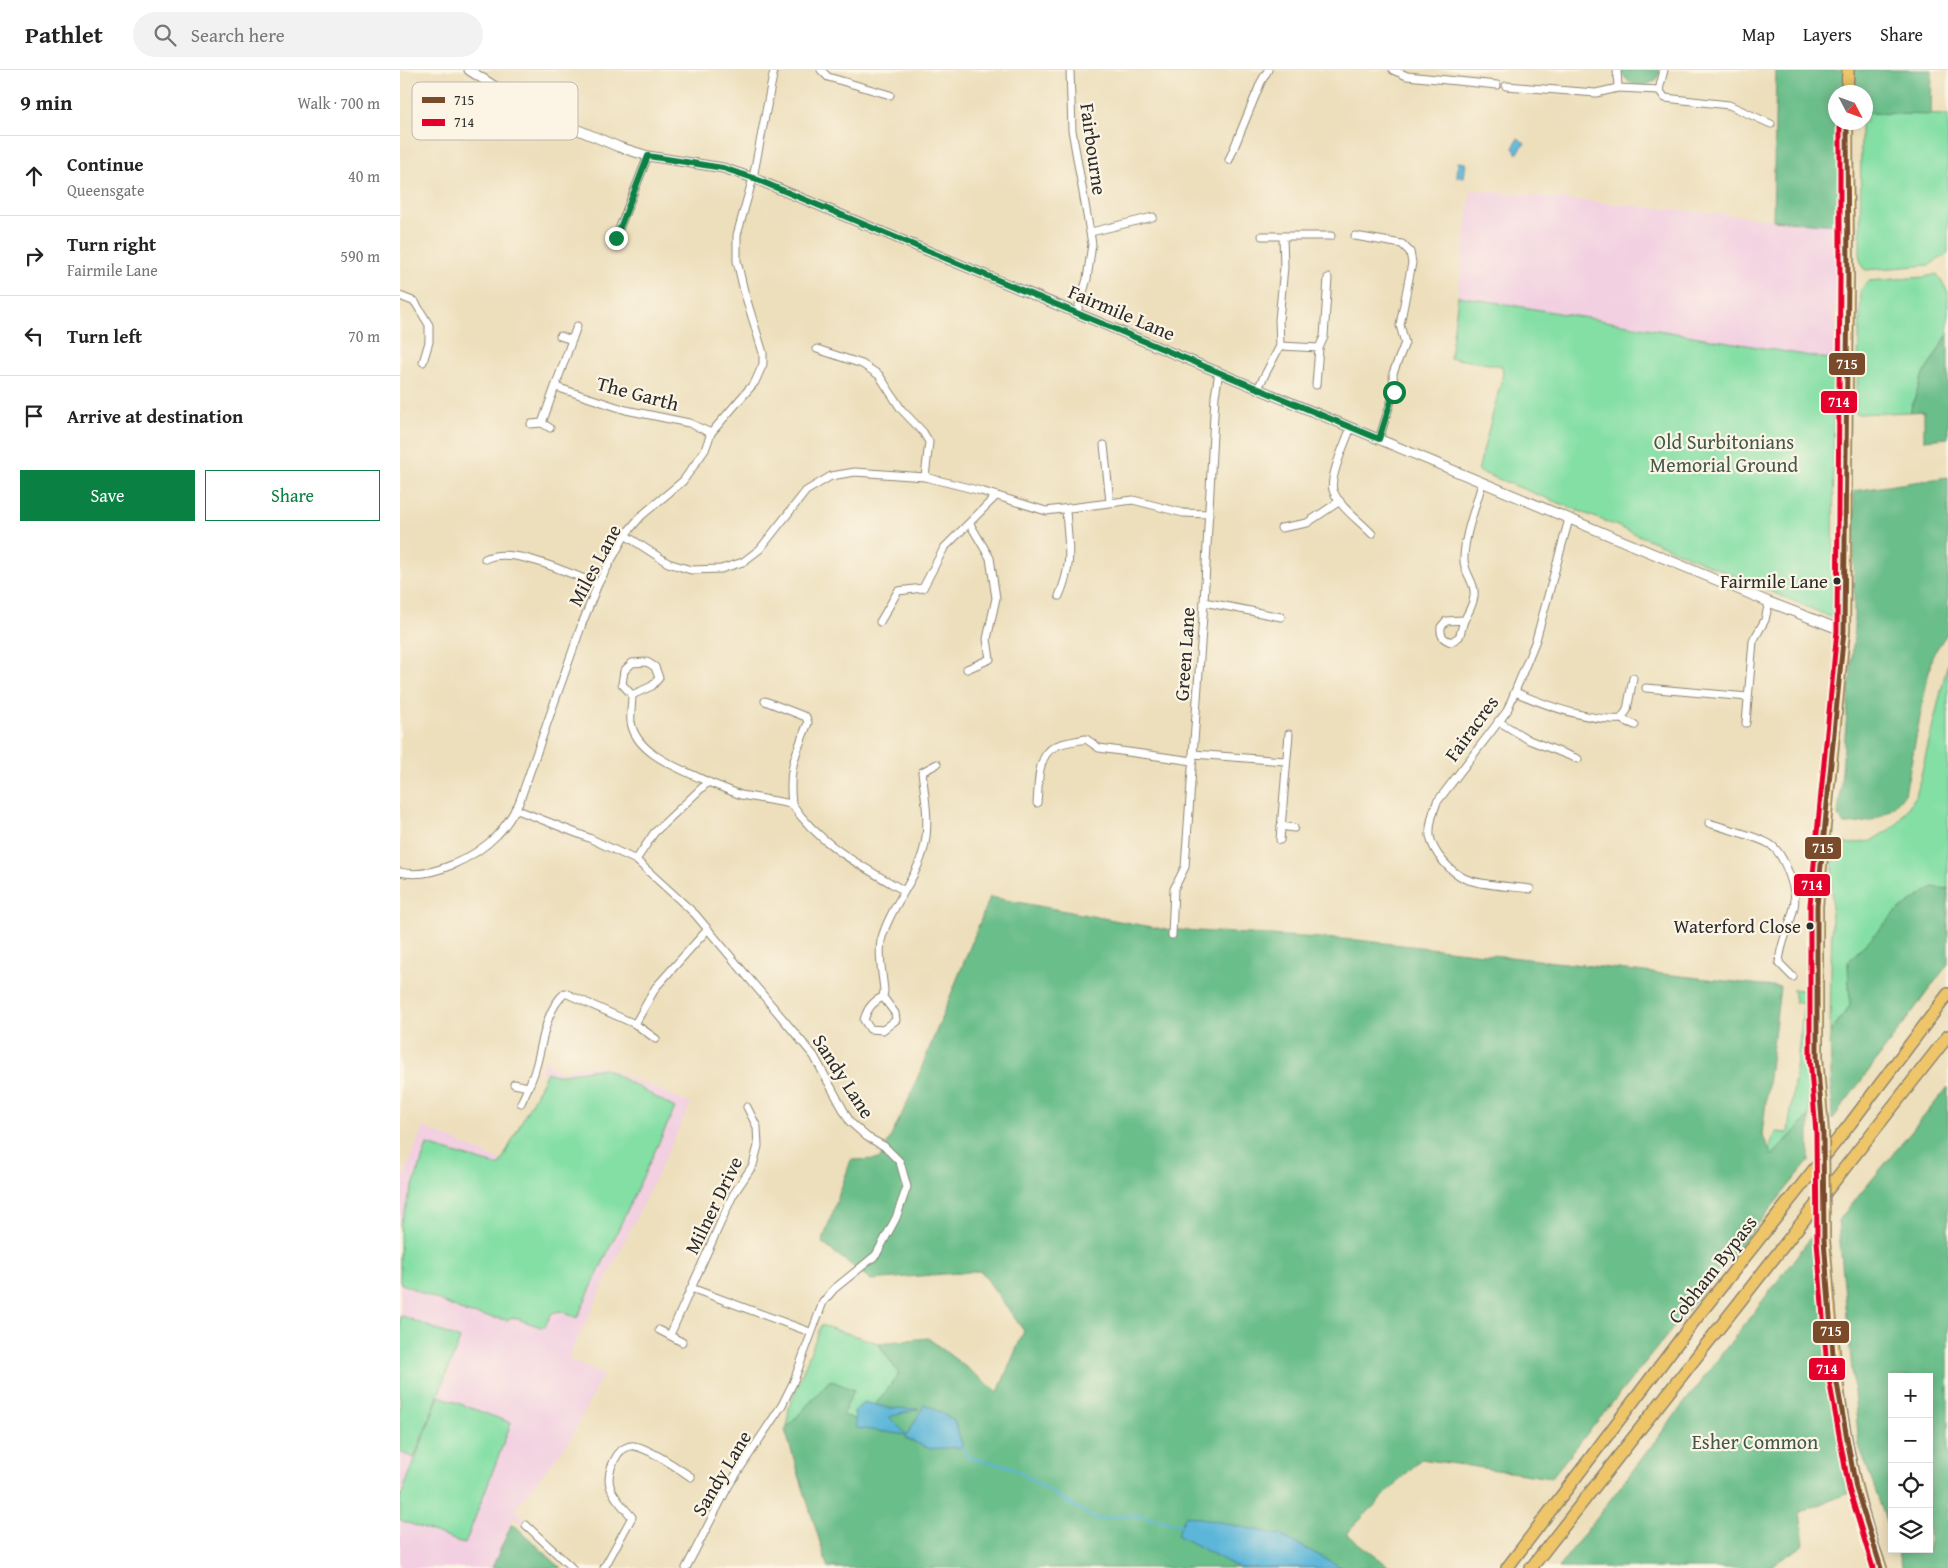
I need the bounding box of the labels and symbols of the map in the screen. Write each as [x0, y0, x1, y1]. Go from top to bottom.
legend [412, 82, 578, 140]
north arrow [1828, 85, 1873, 130]
text: 715 [454, 90, 474, 110]
street label: Fairbourne [1073, 101, 1115, 197]
text: 714 [454, 112, 474, 132]
route end [605, 227, 628, 250]
street label: Fairmile Lane [1064, 276, 1180, 348]
line badge: 715 [1828, 352, 1866, 376]
text: 715 [1836, 354, 1858, 374]
street label: The Garth [594, 368, 682, 418]
route start [1383, 381, 1406, 404]
line badge: 714 [1820, 390, 1858, 414]
text: 714 [1828, 392, 1850, 412]
park label: Old Surbitonians Memorial Ground [1650, 427, 1798, 479]
street label: Miles Lane [560, 519, 628, 611]
place label: Fairmile Lane [1720, 567, 1828, 595]
marker: Fairmile Lane [1832, 576, 1842, 586]
street label: Green Lane [1166, 606, 1202, 702]
street label: Fairacres [1437, 689, 1505, 767]
line badge: 715 [1804, 836, 1842, 860]
text: 715 [1812, 838, 1834, 858]
line badge: 714 [1793, 873, 1831, 897]
text: 714 [1801, 875, 1823, 895]
place label: Waterford Close [1674, 912, 1801, 940]
marker: Waterford Close [1805, 921, 1815, 931]
street label: Sandy Lane [806, 1028, 882, 1124]
street label: Milner Drive [677, 1151, 749, 1259]
street label: Cobham Bypass [1660, 1209, 1764, 1329]
line badge: 715 [1812, 1320, 1850, 1344]
text: 715 [1820, 1321, 1842, 1341]
line badge: 714 [1808, 1357, 1846, 1381]
text: 714 [1816, 1359, 1838, 1379]
street label: Sandy Lane [684, 1425, 758, 1521]
park label: Esher Common [1692, 1427, 1818, 1456]

